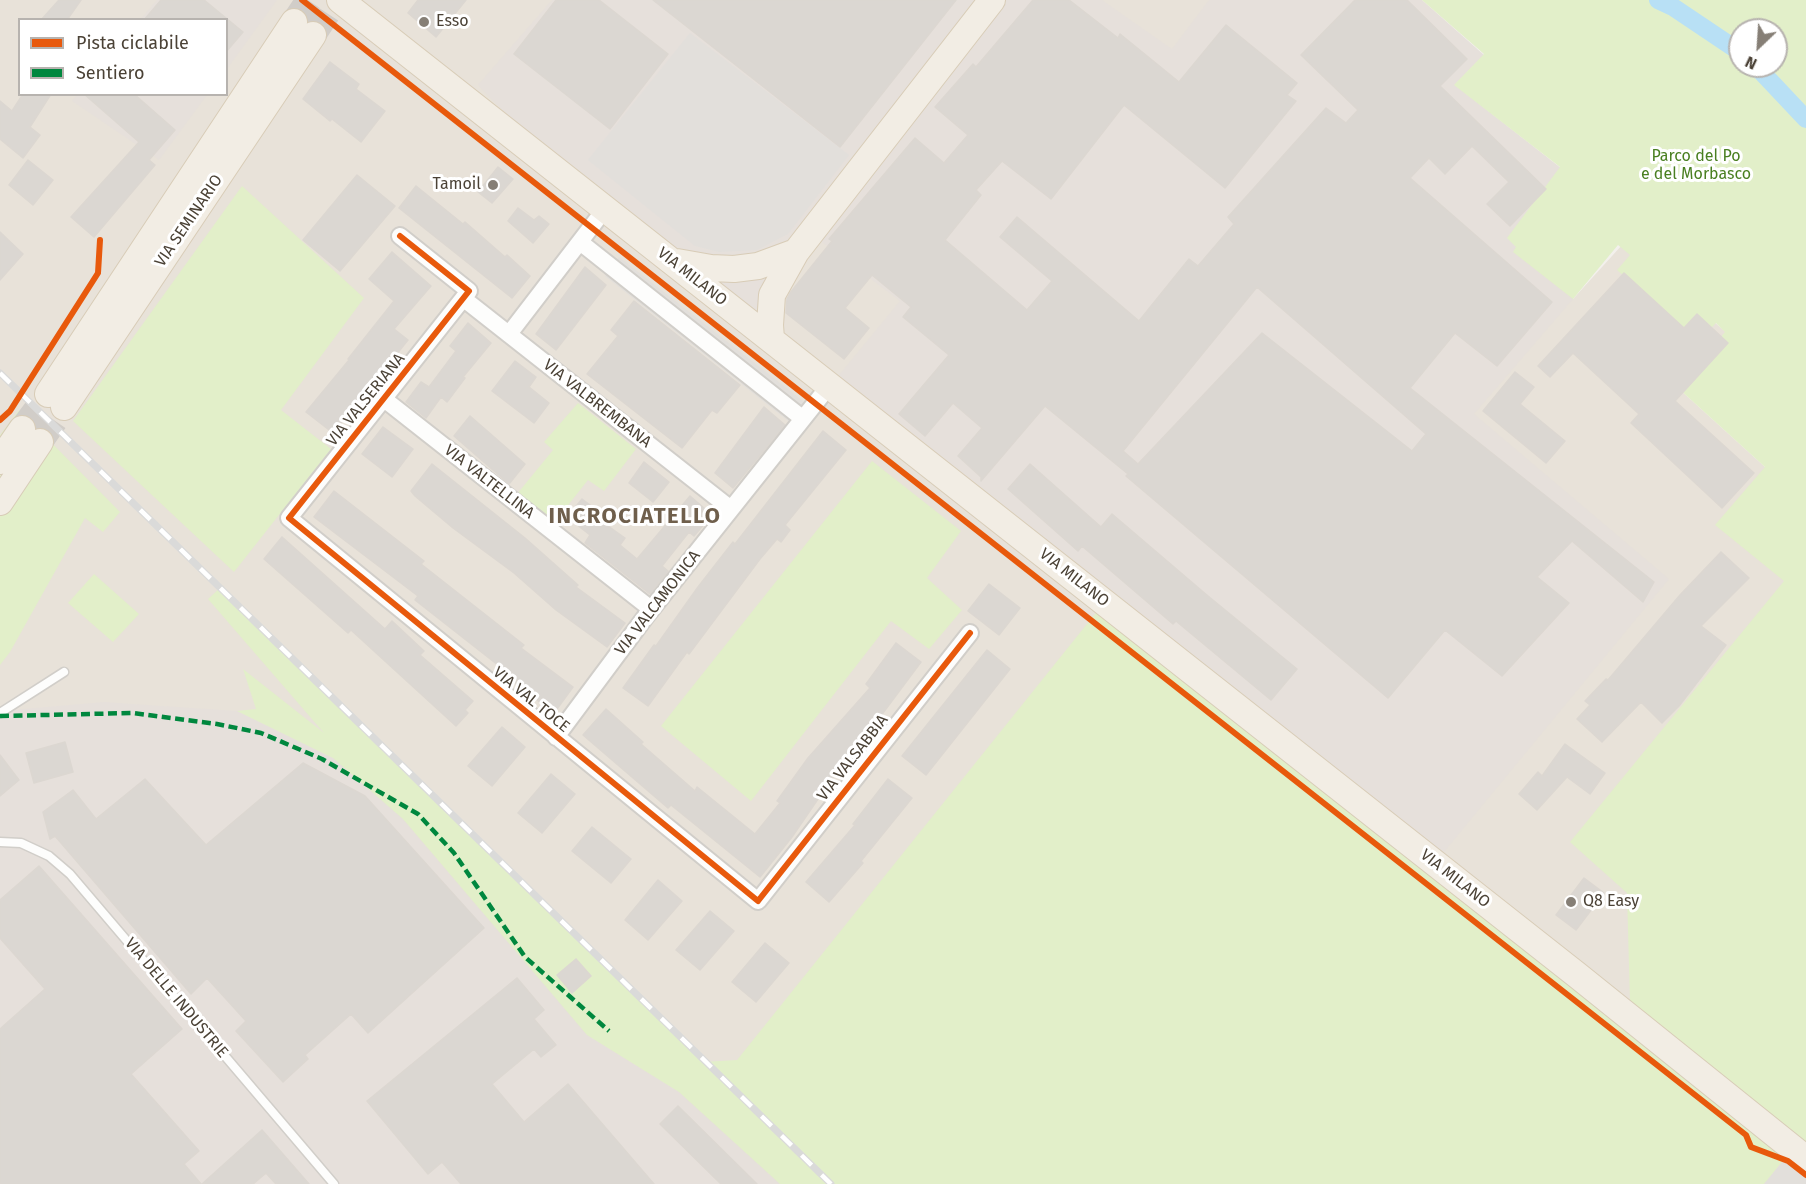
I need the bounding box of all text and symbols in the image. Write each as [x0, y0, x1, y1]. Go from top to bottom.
place label: Esso [436, 12, 469, 32]
marker: Esso [417, 15, 431, 29]
legend [18, 18, 228, 96]
north arrow [1728, 18, 1788, 78]
text: Pista ciclabile [76, 32, 189, 54]
text: N [1742, 52, 1760, 74]
text: Sentiero [76, 62, 144, 84]
park label: Parco del Po e del Morbasco [1641, 147, 1751, 185]
street label: VIA SEMINARIO [151, 171, 227, 271]
place label: Tamoil [433, 175, 481, 195]
marker: Tamoil [486, 178, 500, 192]
street label: VIA MILANO [653, 244, 731, 310]
street label: VIA VALSERIANA [323, 350, 409, 450]
street label: VIA VALBREMBANA [539, 356, 655, 452]
street label: VIA VALTELLINA [440, 441, 538, 523]
district label: INCROCIATELLO [549, 504, 721, 530]
street label: VIA MILANO [1035, 545, 1113, 611]
street label: VIA VALCAMONICA [611, 547, 705, 659]
street label: VIA VAL TOCE [489, 663, 573, 737]
street label: VIA VALSABBIA [813, 711, 893, 805]
street label: VIA MILANO [1416, 846, 1494, 912]
place label: Q8 Easy [1583, 892, 1639, 912]
marker: Q8 Easy [1564, 895, 1578, 909]
street label: VIA DELLE INDUSTRIE [120, 934, 232, 1062]

